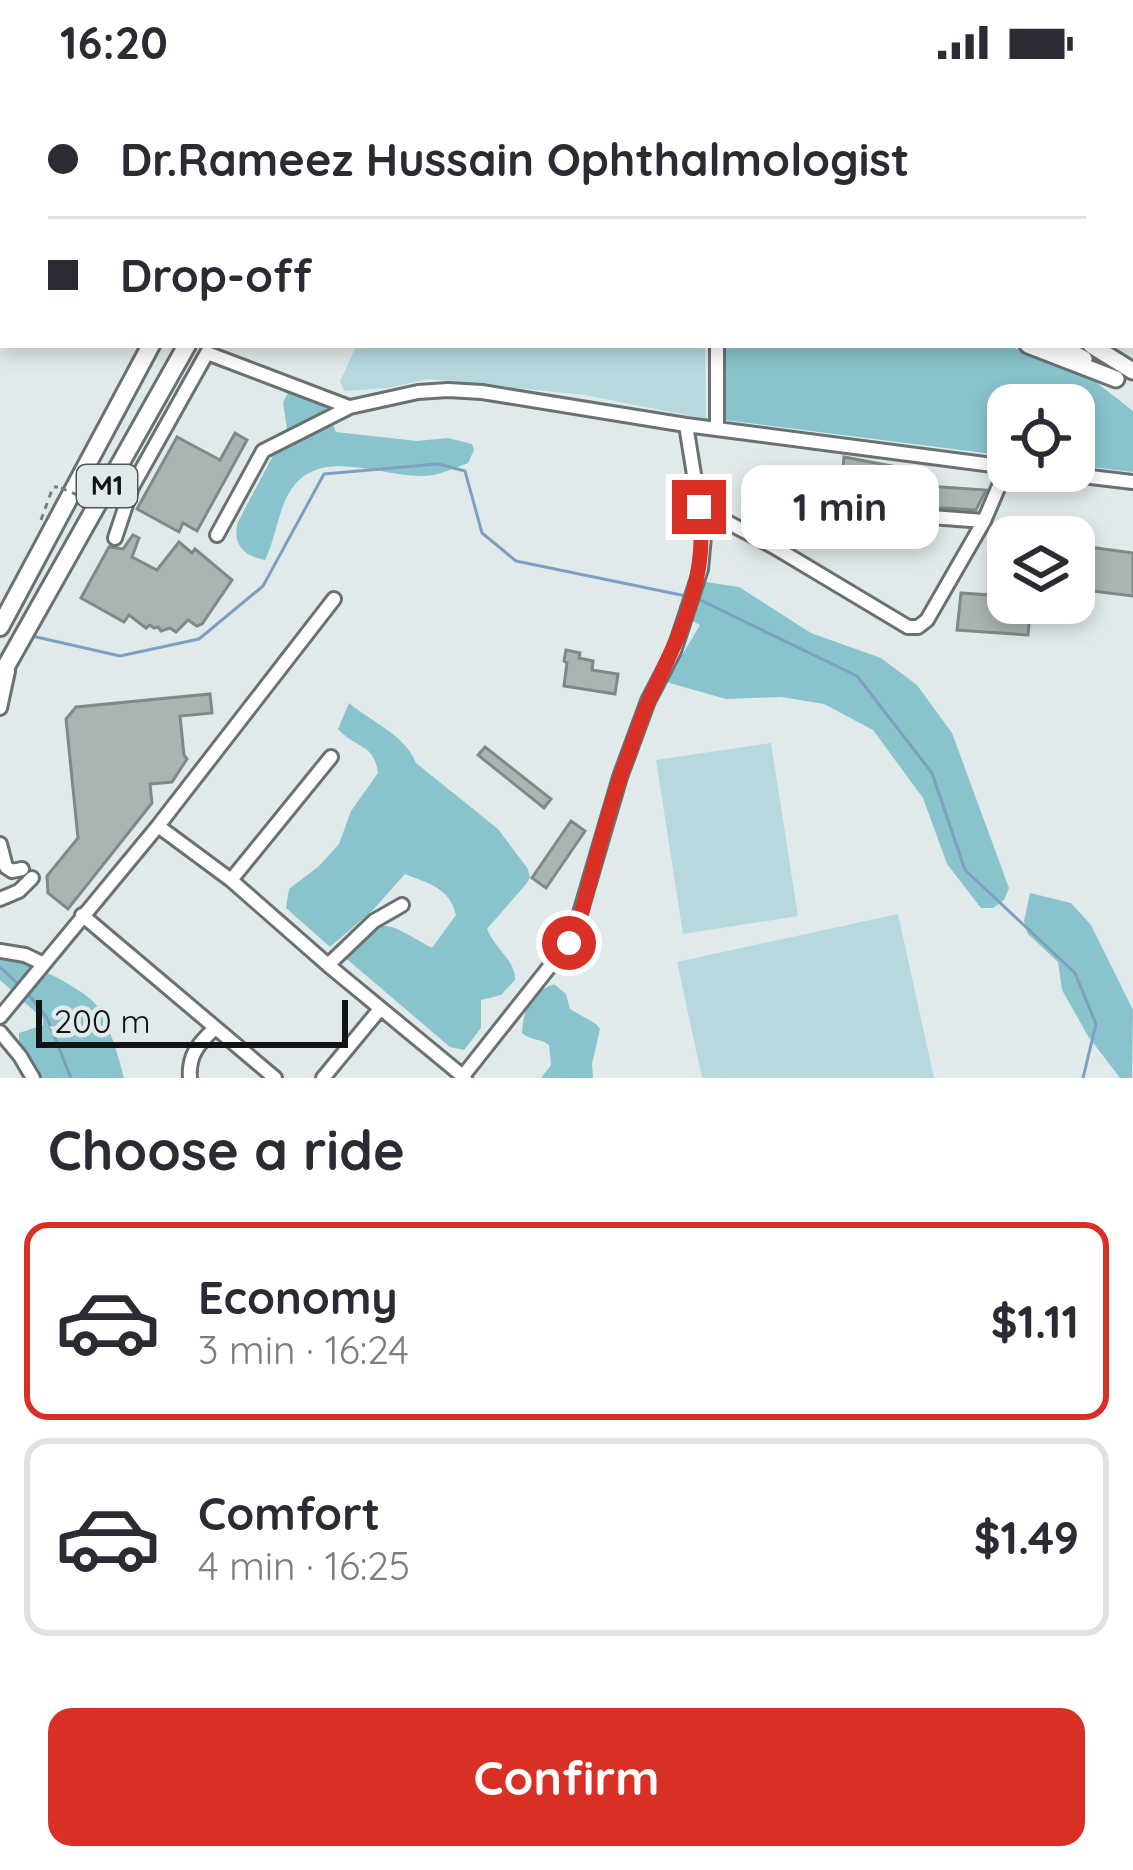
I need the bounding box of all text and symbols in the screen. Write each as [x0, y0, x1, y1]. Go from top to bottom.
text: 16:20 [60, 14, 168, 70]
text: Dr.Rameez Hussain Ophthalmologist [120, 131, 909, 187]
text: Drop-off [120, 247, 312, 303]
map controls [987, 384, 1095, 624]
button: locate [987, 384, 1095, 492]
road number: M1 [77, 465, 137, 507]
callout: 1 min [741, 465, 939, 549]
route end [672, 480, 726, 534]
text: 1 min [793, 482, 887, 531]
button: layers [987, 516, 1095, 624]
route start [542, 916, 596, 970]
scale bar [36, 994, 348, 1047]
text: 200 m [54, 1000, 151, 1041]
text: Choose a ride [48, 1116, 405, 1184]
icon: car [54, 1267, 162, 1375]
text: Economy [198, 1269, 398, 1325]
text: $1.11 [991, 1293, 1079, 1349]
text: 3 min · 16:24 [198, 1325, 409, 1374]
icon: car [54, 1483, 162, 1591]
text: Comfort [198, 1485, 380, 1541]
text: $1.49 [974, 1509, 1079, 1565]
text: 4 min · 16:25 [198, 1541, 410, 1590]
button: Confirm [48, 1708, 1085, 1846]

